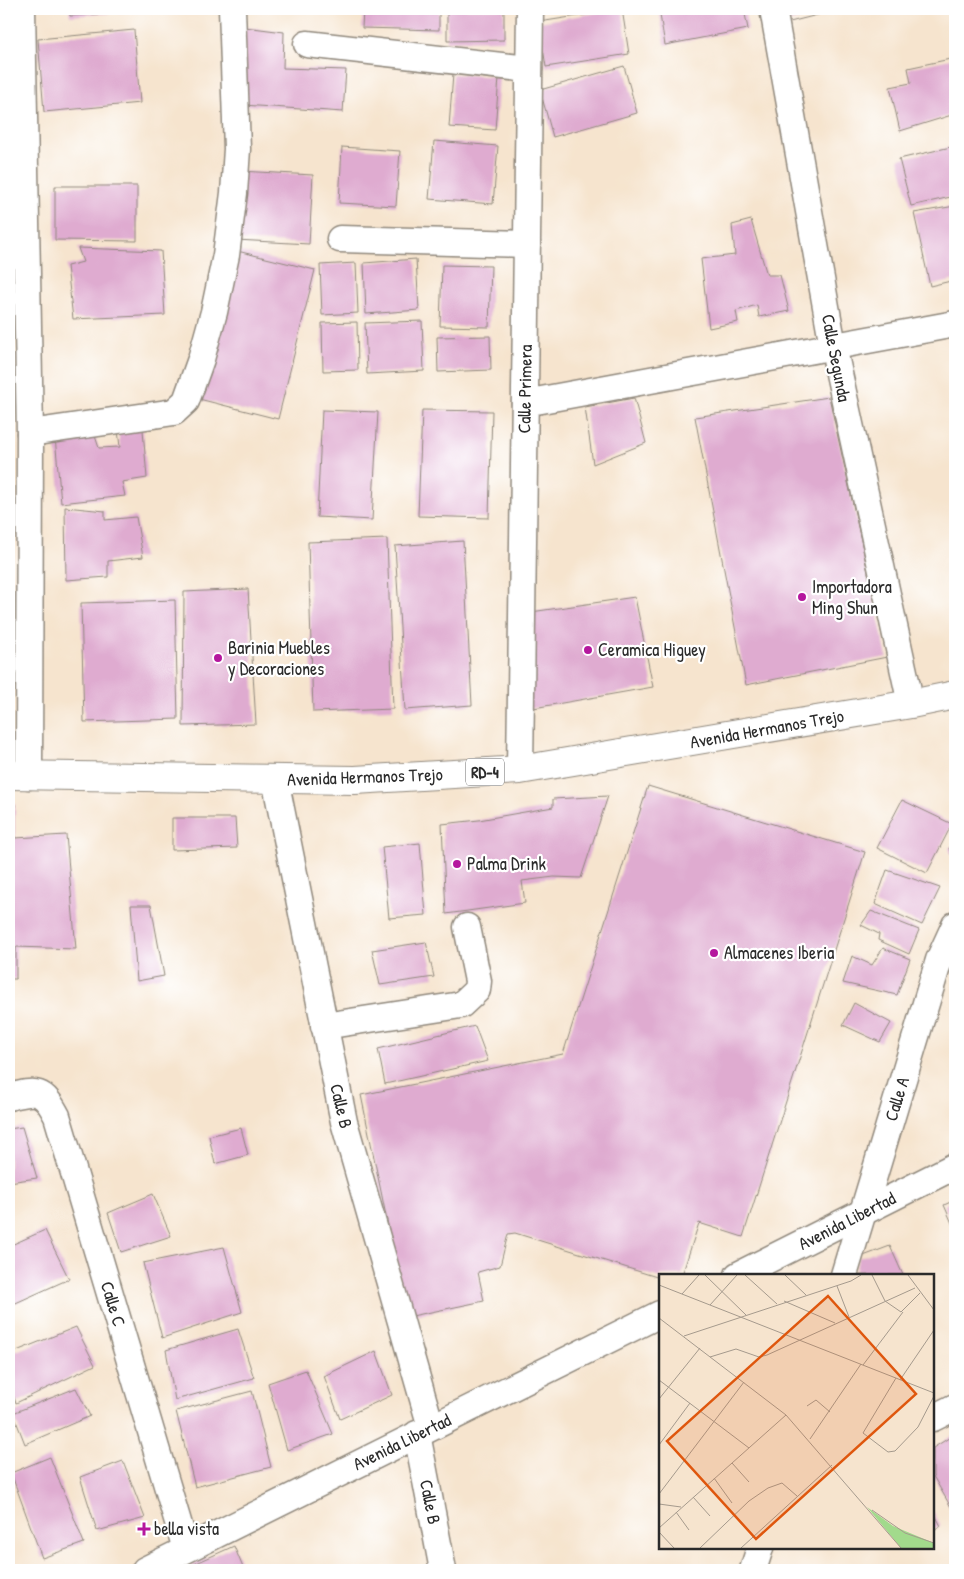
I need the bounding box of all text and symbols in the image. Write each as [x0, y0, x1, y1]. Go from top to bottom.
street label: Calle Segunda [816, 312, 857, 404]
street label: Calle Primera [511, 344, 538, 434]
place label: Importadora Ming Shun [812, 574, 892, 620]
marker: Importadora Ming Shun [796, 591, 808, 603]
place label: Barinia Muebles y Decoraciones [228, 635, 330, 681]
place label: Ceramica Higuey [598, 637, 706, 662]
marker: Ceramica Higuey [582, 644, 594, 656]
marker: Barinia Muebles y Decoraciones [212, 652, 224, 664]
street label: Avenida Hermanos Trejo [688, 703, 846, 754]
road number: RD-4 [466, 759, 504, 786]
street label: Avenida Hermanos Trejo [287, 761, 443, 792]
place label: Palma Drink [467, 851, 547, 876]
marker: Palma Drink [451, 858, 463, 870]
place label: Almacenes Iberia [724, 940, 834, 965]
marker: Almacenes Iberia [708, 947, 720, 959]
street label: Calle A [878, 1074, 915, 1124]
street label: Calle B [324, 1081, 359, 1131]
street label: Avenida Libertad [794, 1185, 900, 1256]
inset map [659, 1274, 934, 1549]
street label: Calle C [95, 1278, 132, 1330]
street label: Avenida Libertad [349, 1407, 455, 1476]
street label: Calle B [414, 1477, 447, 1526]
place label: bella vista [154, 1516, 219, 1541]
marker: bella vista [138, 1523, 150, 1535]

